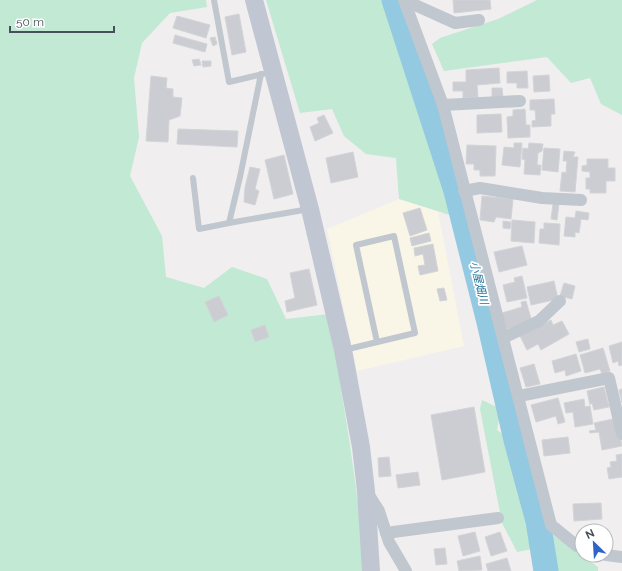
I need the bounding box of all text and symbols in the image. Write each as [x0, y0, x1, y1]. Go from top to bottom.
scale bar [10, 8, 114, 34]
text: 50 m [16, 15, 44, 29]
water label: 小屋畑川 [467, 260, 491, 307]
north arrow [574, 523, 614, 563]
text: N [583, 527, 597, 542]

